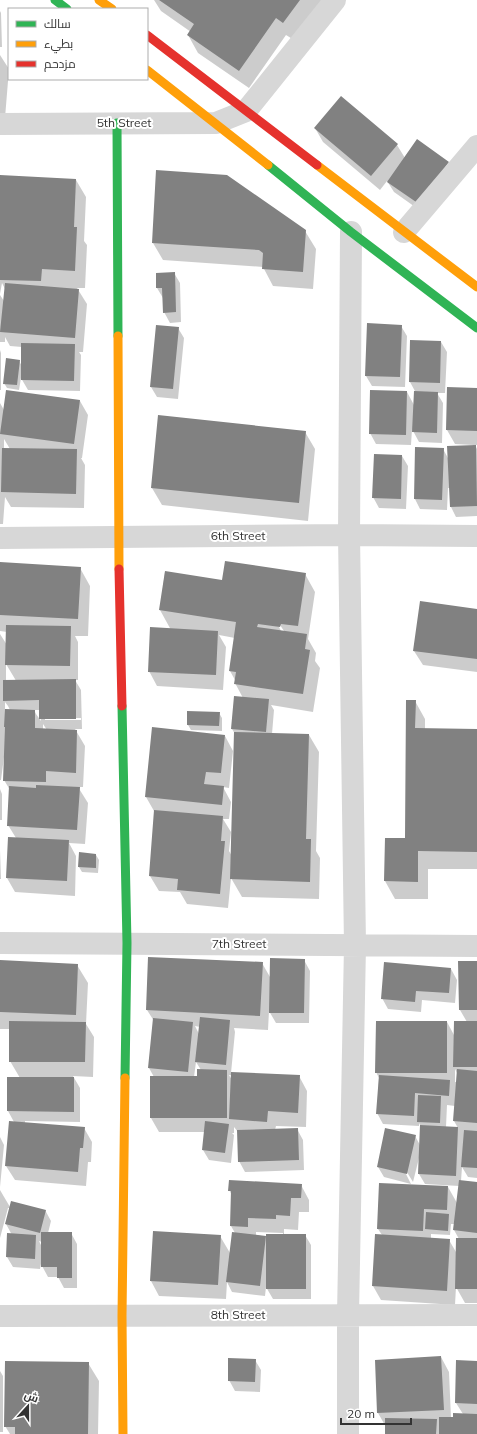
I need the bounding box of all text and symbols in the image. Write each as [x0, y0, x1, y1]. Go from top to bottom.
legend [8, 8, 148, 80]
text: سالك [44, 16, 71, 31]
text: بطيء [44, 36, 73, 54]
text: مزدحم [44, 56, 76, 72]
street label: 5th Street [97, 115, 151, 130]
street label: 6th Street [211, 528, 265, 543]
street label: 7th Street [212, 936, 266, 951]
street label: 8th Street [211, 1307, 265, 1322]
north arrow [8, 1386, 48, 1426]
text: ش [22, 1388, 41, 1406]
scale bar [341, 1400, 411, 1426]
text: 20 m [347, 1406, 375, 1421]

